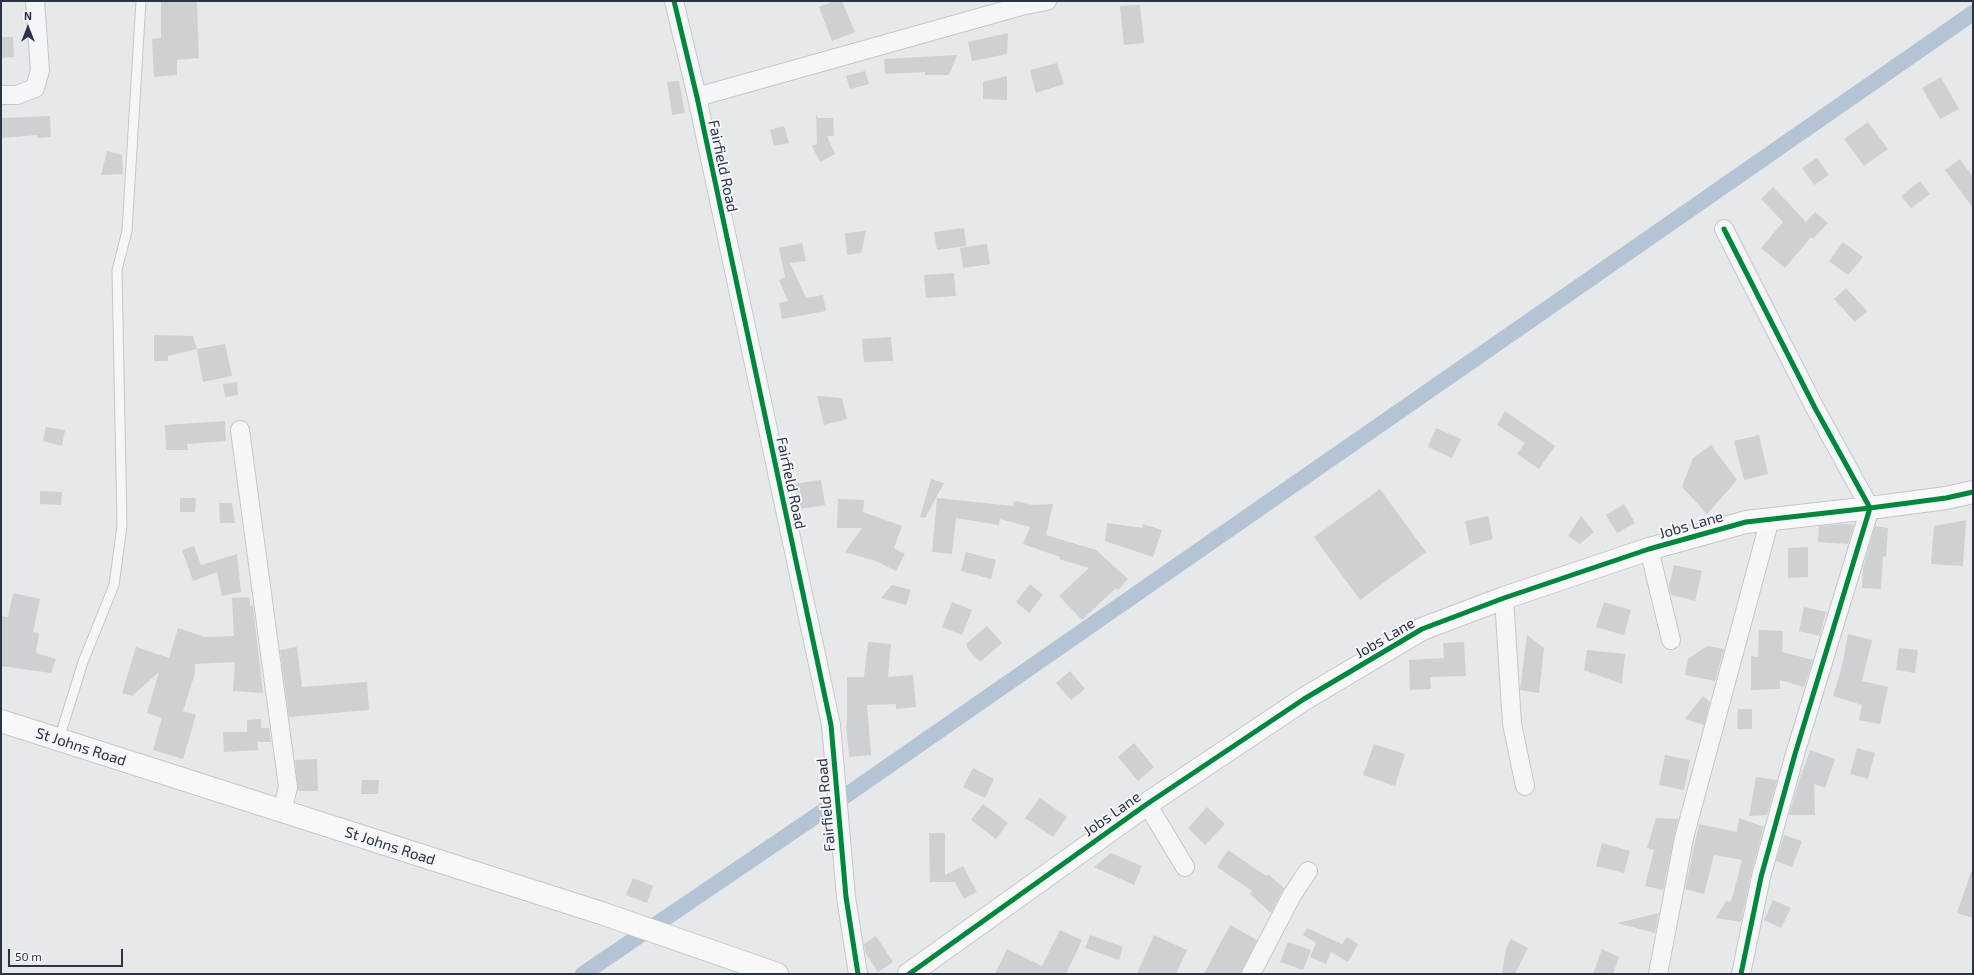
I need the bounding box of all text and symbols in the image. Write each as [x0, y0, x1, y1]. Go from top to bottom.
north arrow [8, 8, 48, 48]
text: N [24, 9, 32, 22]
street label: Fairfield Road [704, 118, 742, 214]
street label: Fairfield Road [772, 435, 810, 531]
street label: Jobs Lane [1657, 507, 1725, 543]
street label: Jobs Lane [1352, 614, 1418, 662]
street label: St Johns Road [34, 724, 128, 770]
street label: Fairfield Road [813, 757, 839, 853]
street label: Jobs Lane [1080, 788, 1144, 840]
street label: St Johns Road [343, 823, 437, 869]
scale bar [10, 941, 125, 967]
text: 50 m [15, 949, 42, 963]

